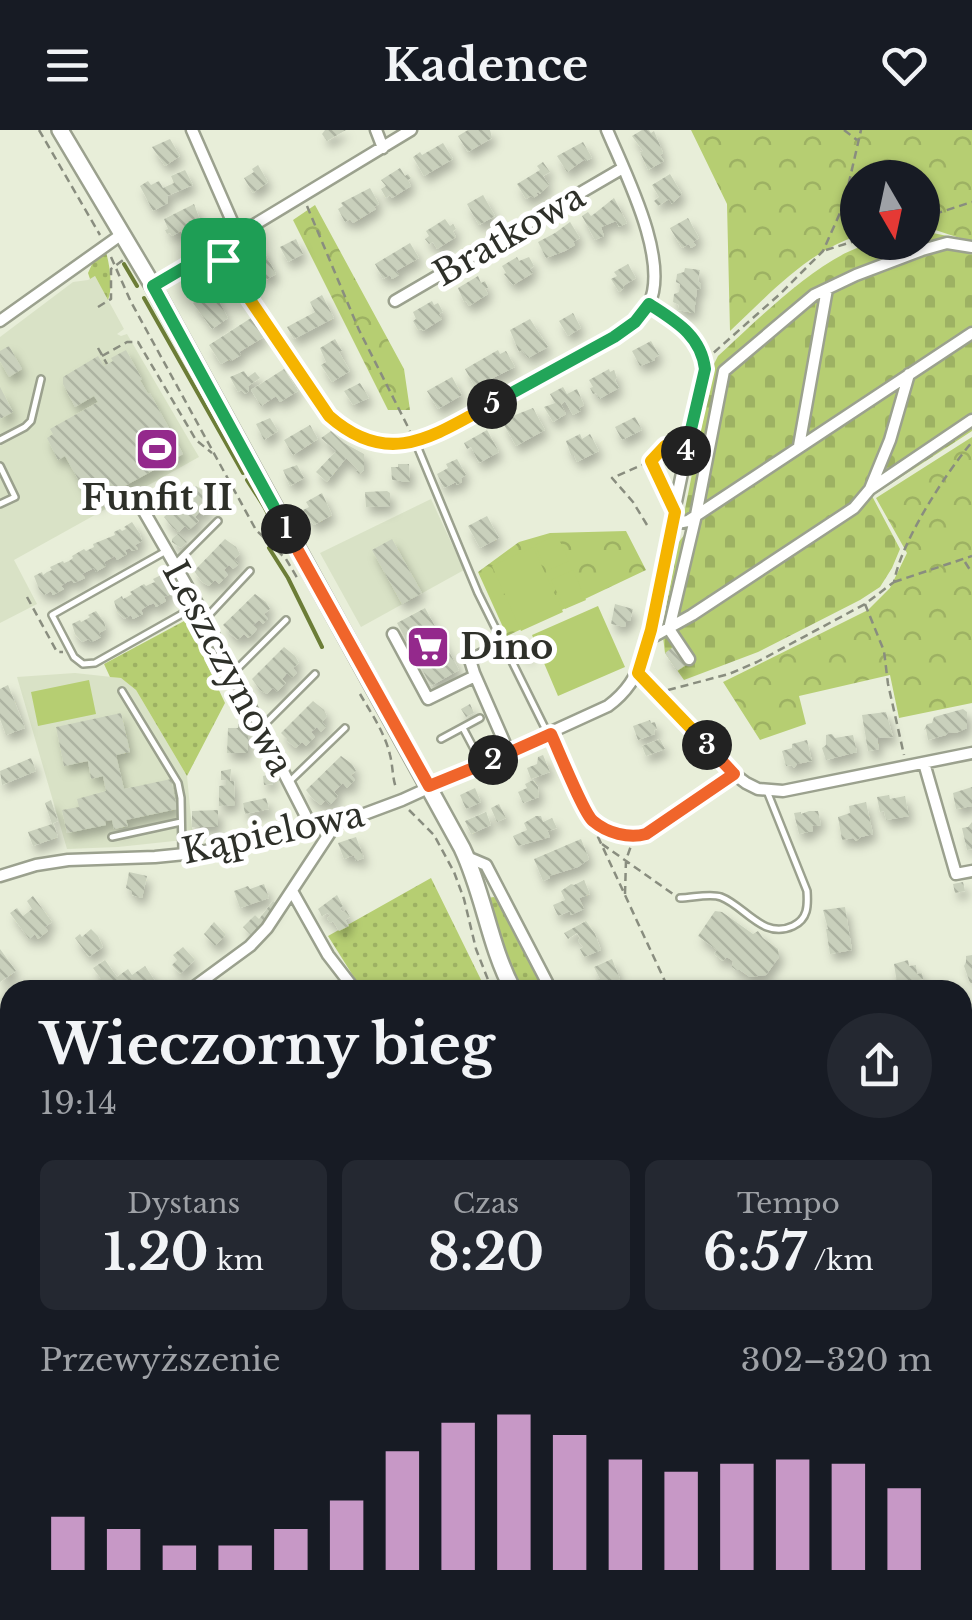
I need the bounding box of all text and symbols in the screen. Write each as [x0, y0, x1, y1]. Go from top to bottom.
text: Kadence [384, 37, 588, 93]
icon: menu [40, 38, 95, 93]
icon: heart [877, 38, 932, 93]
north arrow [840, 160, 940, 260]
map controls [840, 160, 940, 260]
street label: Bratkowa [425, 174, 593, 295]
pin [181, 218, 266, 303]
icon: arrive [196, 233, 251, 288]
pin: 5 [467, 379, 517, 429]
text: 5 [484, 386, 500, 421]
sports icon: Funfit II [134, 426, 180, 472]
pin: 4 [661, 426, 711, 476]
text: 4 [677, 433, 695, 468]
place label: Funfit II [81, 476, 233, 519]
pin: 1 [261, 504, 311, 554]
text: 1 [280, 511, 292, 546]
street label: Leszczynowa [154, 553, 303, 783]
supermarket icon: Dino [405, 624, 451, 670]
place label: Dino [460, 625, 553, 668]
pin: 3 [682, 720, 732, 770]
text: 3 [698, 727, 716, 762]
pin: 2 [468, 735, 518, 785]
text: 2 [484, 742, 502, 777]
street label: Kąpielowa [178, 792, 368, 873]
text: Wieczorny bieg [40, 1011, 494, 1079]
button: share [827, 1013, 932, 1118]
text: 19:14 [40, 1083, 117, 1123]
text: Dystans [127, 1186, 240, 1221]
text: Czas [453, 1186, 519, 1221]
text: Tempo [737, 1186, 840, 1221]
text: 1.20 [103, 1221, 209, 1284]
text: 8:20 [428, 1221, 544, 1284]
text: 6:57 [703, 1221, 807, 1284]
text: km [209, 1243, 264, 1278]
text: /km [807, 1243, 874, 1278]
text: Przewyższenie [40, 1340, 281, 1380]
text: 302–320 m [741, 1340, 932, 1380]

